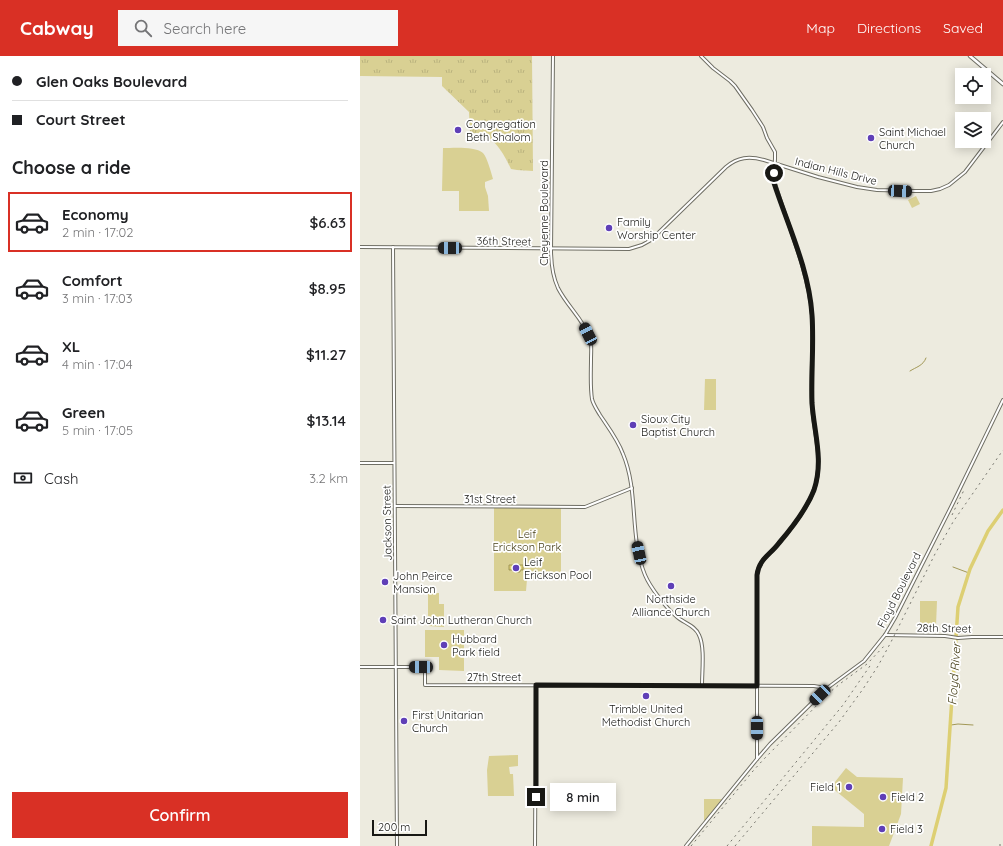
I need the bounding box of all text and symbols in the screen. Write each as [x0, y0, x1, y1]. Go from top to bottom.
search box [118, 10, 398, 46]
text: Cabway [20, 16, 94, 40]
icon: search [132, 17, 154, 39]
text: Search here [164, 19, 246, 38]
text: Map [806, 19, 835, 37]
text: Directions [857, 19, 921, 37]
text: Saved [943, 19, 983, 37]
map controls [955, 68, 991, 148]
button: locate [955, 68, 991, 104]
text: Glen Oaks Boulevard [36, 72, 187, 91]
text: Court Street [36, 110, 126, 129]
button: layers [955, 112, 991, 148]
place label: Congregation Beth Shalom [466, 117, 536, 144]
marker: Congregation Beth Shalom [453, 125, 463, 135]
place label: Saint Michael Church [879, 125, 946, 152]
marker: Saint Michael Church [866, 133, 876, 143]
street label: Indian Hills Drive [793, 154, 879, 188]
text: Choose a ride [12, 156, 131, 179]
street label: Cheyenne Boulevard [537, 160, 551, 266]
route start [765, 164, 783, 182]
car [888, 184, 912, 198]
icon: car [14, 204, 50, 240]
text: Economy [62, 205, 129, 224]
text: $6.63 [309, 213, 346, 232]
place label: Family Worship Center [617, 215, 696, 242]
marker: Family Worship Center [604, 223, 614, 233]
text: 2 min · 17:02 [62, 224, 133, 240]
street label: 36th Street [477, 234, 532, 248]
car [438, 242, 462, 254]
icon: car [14, 270, 50, 306]
text: Comfort [62, 271, 123, 290]
text: $8.95 [309, 279, 346, 298]
text: 3 min · 17:03 [62, 290, 133, 306]
car [577, 321, 599, 347]
icon: car [14, 336, 50, 372]
text: XL [62, 337, 80, 356]
text: $11.27 [306, 345, 346, 364]
text: 4 min · 17:04 [62, 356, 133, 372]
icon: car [14, 402, 50, 438]
text: Green [62, 403, 105, 422]
text: $13.14 [307, 411, 346, 430]
place label: Sioux City Baptist Church [641, 412, 715, 439]
marker: Sioux City Baptist Church [628, 420, 638, 430]
text: 5 min · 17:05 [62, 422, 133, 438]
icon: cash [12, 467, 34, 489]
text: Cash [44, 469, 78, 488]
text: 3.2 km [309, 470, 348, 486]
street label: Jackson Street [379, 485, 395, 561]
street label: 31st Street [464, 492, 516, 506]
park label: Leif Erickson Park [493, 527, 562, 554]
car [631, 540, 647, 566]
street label: Floyd Boulevard [874, 550, 924, 630]
place label: Leif Erickson Pool [524, 555, 592, 582]
marker: Leif Erickson Pool [511, 563, 521, 573]
place label: John Peirce Mansion [393, 569, 452, 596]
marker: John Peirce Mansion [380, 577, 390, 587]
marker: Northside Alliance Church [666, 581, 676, 591]
place label: Northside Alliance Church [632, 592, 710, 619]
place label: Saint John Lutheran Church [391, 613, 532, 627]
marker: Saint John Lutheran Church [378, 615, 388, 625]
street label: 28th Street [916, 621, 972, 635]
place label: Hubbard Park field [452, 632, 500, 659]
marker: Hubbard Park field [439, 640, 449, 650]
water label: Floyd River [944, 641, 964, 706]
car [409, 661, 433, 673]
street label: 27th Street [467, 670, 522, 684]
car [807, 682, 833, 708]
marker: Trimble United Methodist Church [641, 691, 651, 701]
place label: Trimble United Methodist Church [602, 702, 690, 729]
place label: First Unitarian Church [412, 708, 483, 735]
marker: First Unitarian Church [399, 716, 409, 726]
car [751, 716, 763, 740]
place label: Field 1 [810, 780, 841, 794]
marker: Field 1 [844, 782, 854, 792]
callout: 8 min [550, 783, 616, 811]
route end [527, 788, 545, 806]
text: 8 min [566, 789, 600, 805]
place label: Field 2 [891, 790, 924, 804]
button: Confirm [12, 792, 348, 838]
marker: Field 2 [878, 792, 888, 802]
scale bar [372, 818, 427, 837]
text: 200 m [378, 820, 410, 834]
place label: Field 3 [890, 822, 923, 836]
marker: Field 3 [877, 824, 887, 834]

